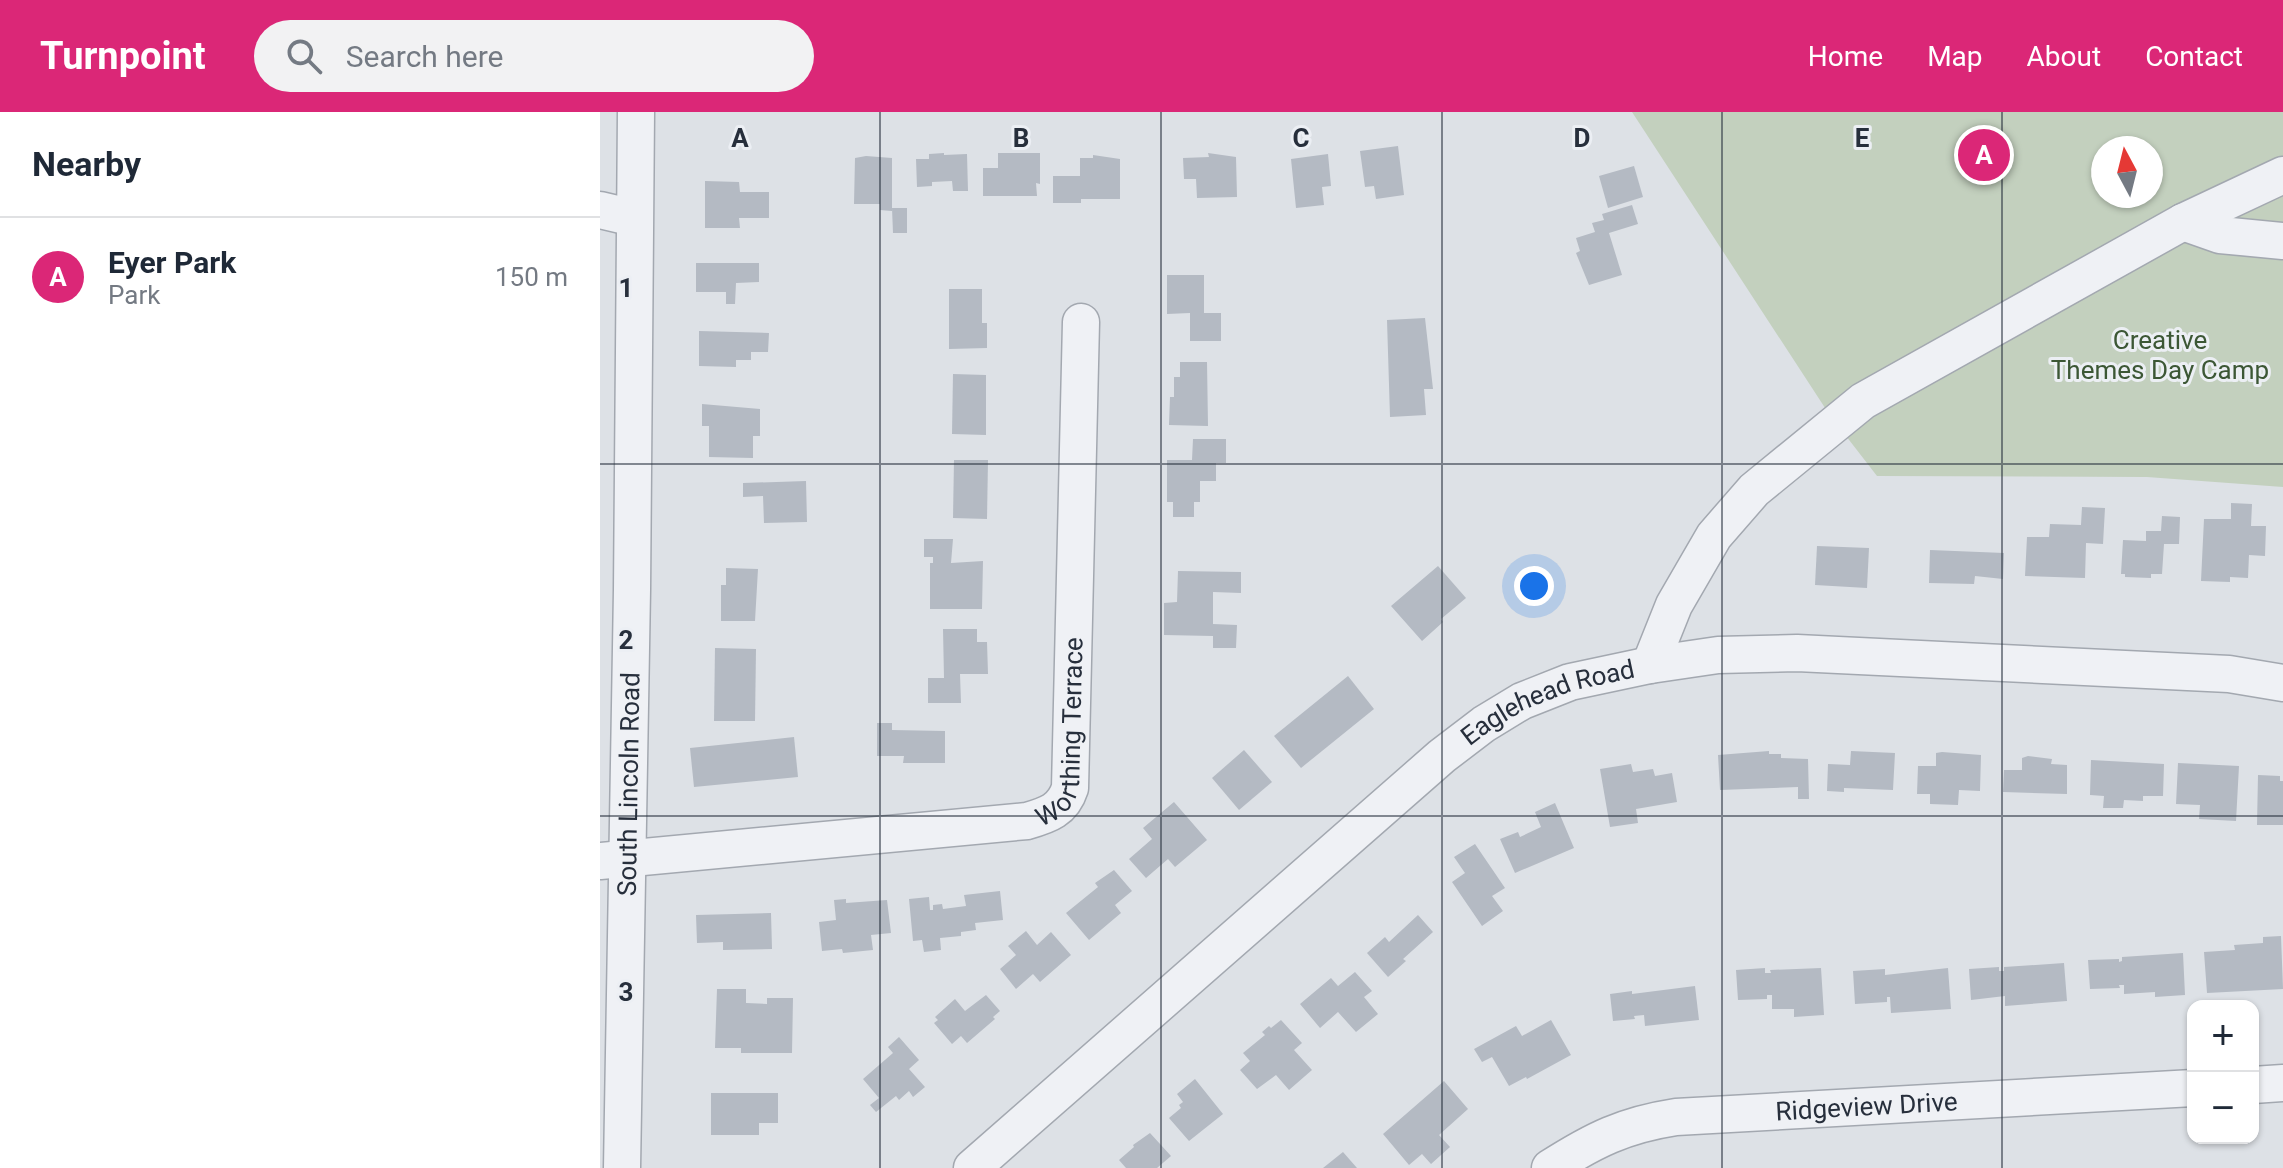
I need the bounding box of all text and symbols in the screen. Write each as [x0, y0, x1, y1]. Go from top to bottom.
search box [254, 20, 814, 92]
text: Turnpoint [40, 34, 206, 78]
icon: search [282, 34, 326, 78]
text: Search here [346, 39, 504, 74]
text: Home [1808, 40, 1883, 73]
text: Map [1927, 40, 1983, 73]
text: About [2027, 40, 2101, 73]
text: Contact [2145, 40, 2243, 73]
text: A [731, 123, 749, 153]
text: B [1013, 123, 1029, 153]
text: C [1292, 123, 1310, 153]
text: D [1574, 123, 1590, 153]
text: E [1855, 123, 1870, 153]
pin: A [1958, 125, 2010, 185]
north arrow [2091, 136, 2163, 208]
text: Nearby [32, 144, 141, 184]
text: Eyer Park [108, 245, 236, 280]
text: A [49, 262, 67, 292]
text: 150 m [495, 262, 568, 292]
text: 1 [619, 273, 633, 303]
text: Park [108, 280, 160, 310]
park label: Creative Themes Day Camp [2051, 325, 2269, 385]
your location [1514, 566, 1554, 606]
text: 2 [619, 625, 633, 655]
street label: Worthing Terrace [1031, 637, 1089, 832]
street label: Eaglehead Road [1455, 654, 1637, 751]
street label: South Lincoln Road [612, 672, 646, 896]
text: 3 [619, 977, 633, 1007]
map controls [2187, 1000, 2259, 1144]
button: + [2187, 1000, 2259, 1072]
button: − [2187, 1072, 2259, 1144]
street label: Ridgeview Drive [1775, 1086, 1958, 1126]

